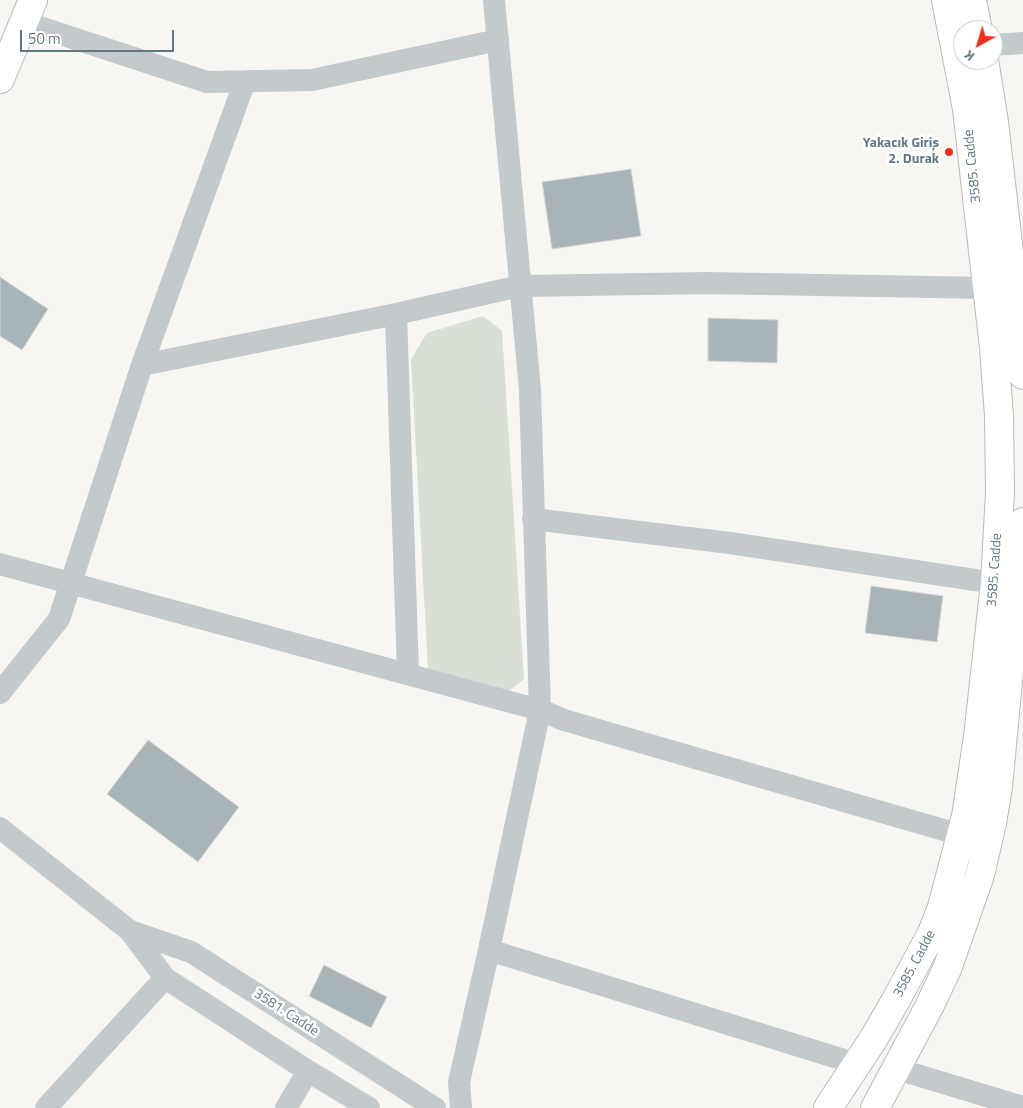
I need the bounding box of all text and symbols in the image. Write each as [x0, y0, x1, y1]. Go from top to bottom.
scale bar [22, 20, 176, 52]
north arrow [953, 20, 1003, 70]
text: 50 m [28, 27, 61, 50]
text: K [959, 45, 979, 67]
street label: 3585. Cadde [961, 128, 985, 204]
place label: Yakacık Giriş 2. Durak [863, 136, 939, 168]
marker: Yakacık Giriş 2. Durak [943, 146, 955, 158]
street label: 3585. Cadde [984, 533, 1006, 607]
street label: 3585. Cadde [890, 927, 940, 1001]
street label: 3581. Cadde [250, 986, 322, 1040]

